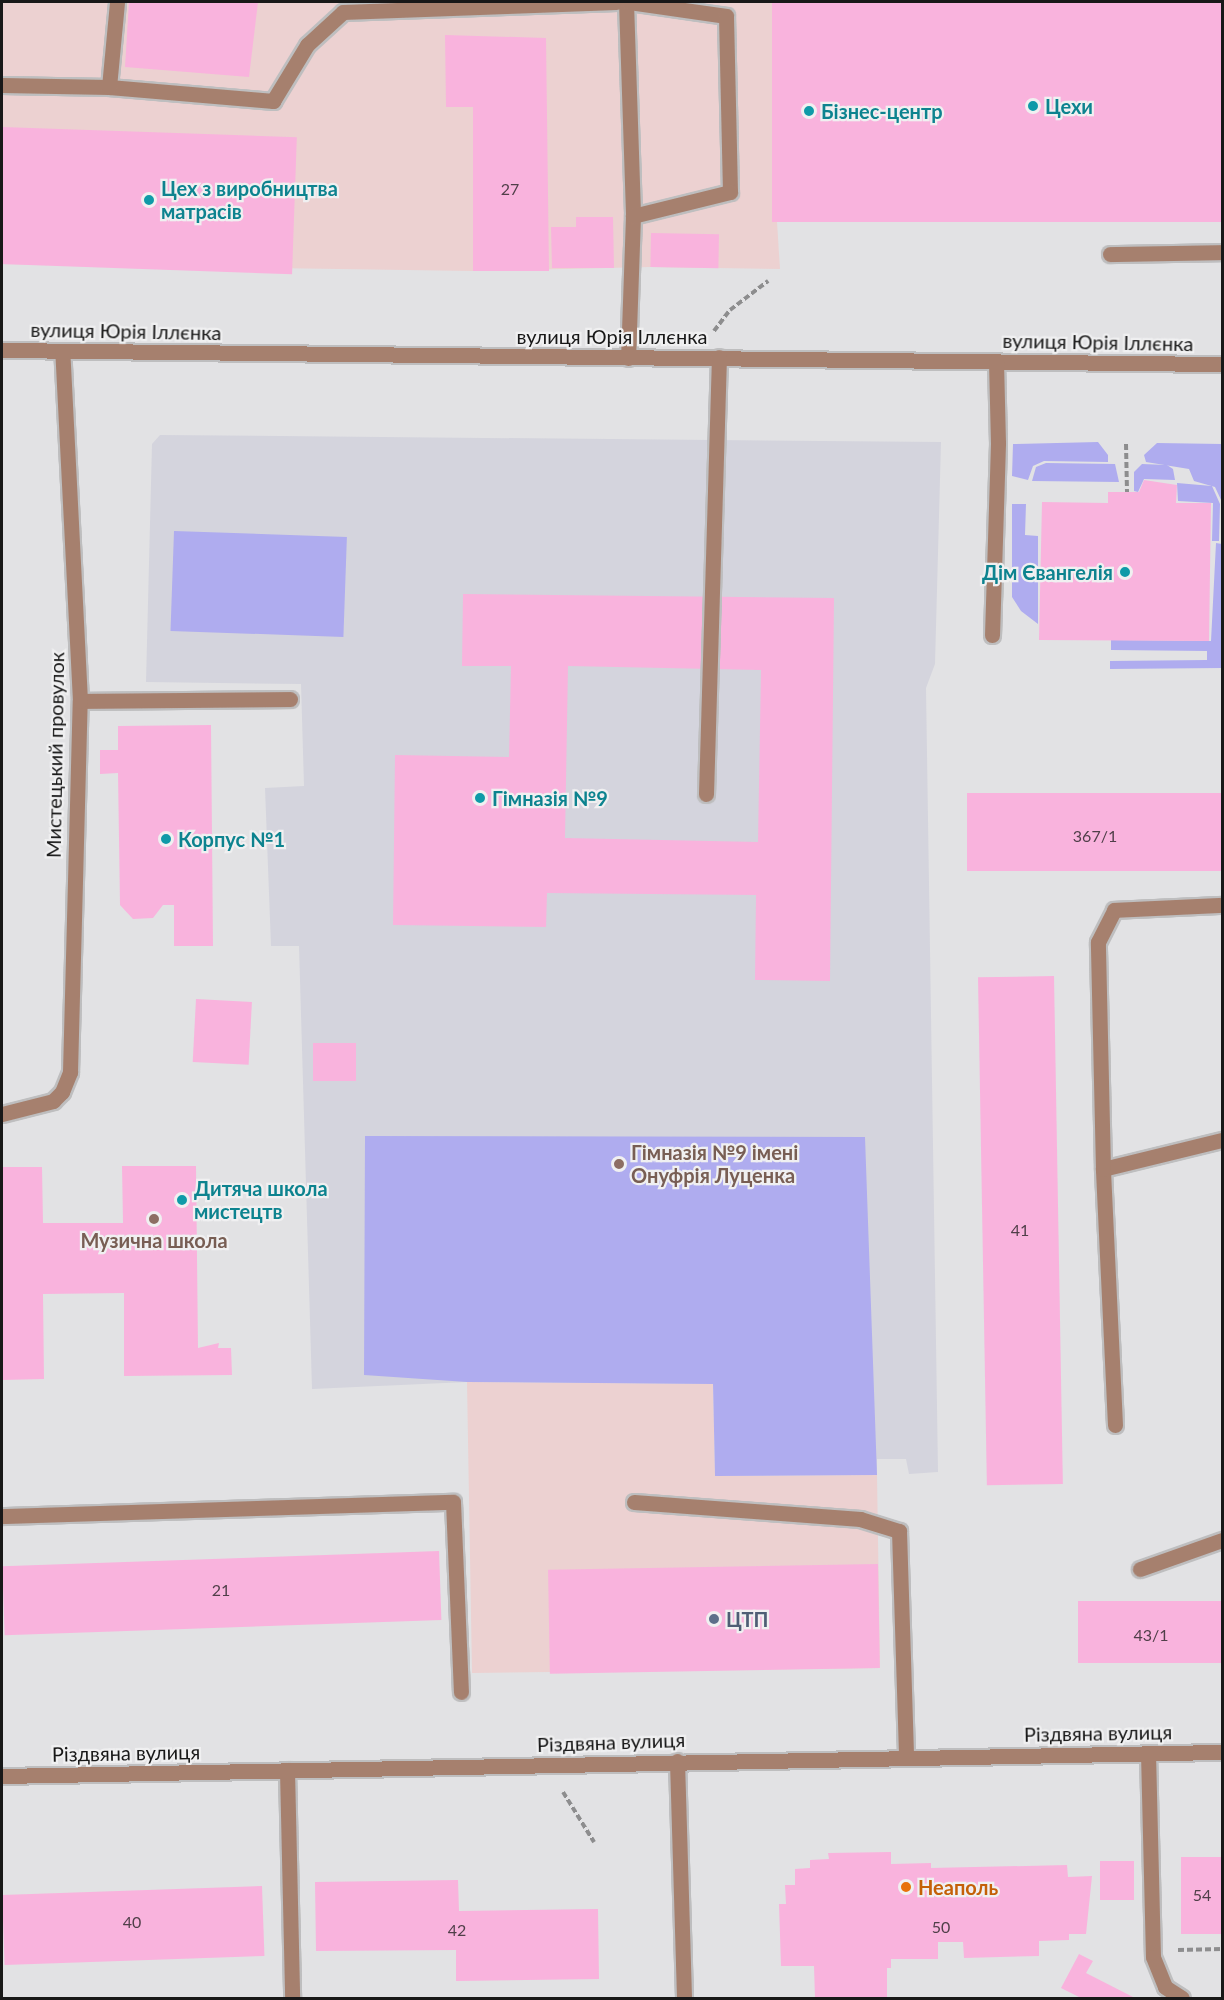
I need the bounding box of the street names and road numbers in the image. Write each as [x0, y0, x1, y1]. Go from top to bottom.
street label: вулиця Юрія Іллєнка [30, 317, 222, 345]
street label: вулиця Юрія Іллєнка [516, 324, 708, 348]
street label: вулиця Юрія Іллєнка [1002, 328, 1194, 356]
street label: Мистецький провулок [41, 652, 69, 858]
street label: Різдвяна вулиця [1024, 1720, 1172, 1746]
street label: Різдвяна вулиця [536, 1727, 686, 1757]
street label: Різдвяна вулиця [52, 1740, 200, 1766]

